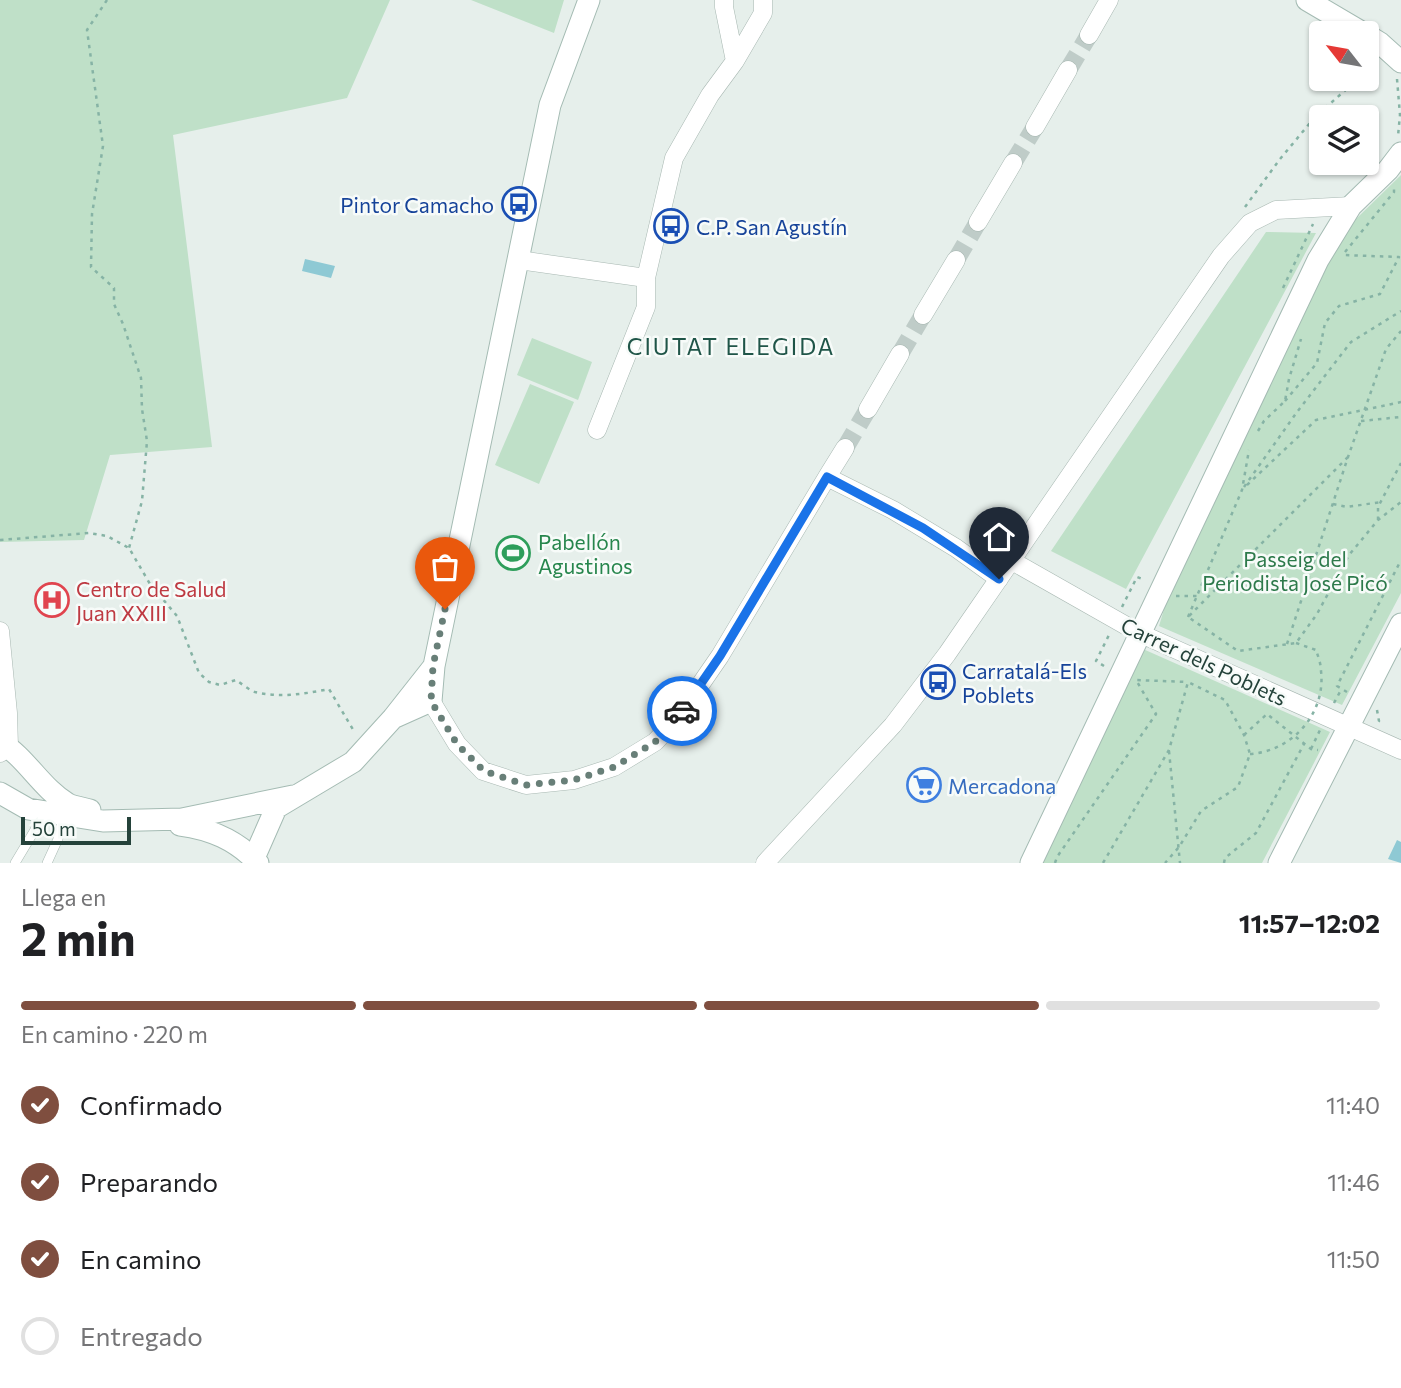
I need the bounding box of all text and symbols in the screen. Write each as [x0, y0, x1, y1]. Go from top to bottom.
north arrow [1309, 21, 1379, 91]
map controls [1309, 21, 1379, 175]
button: layers [1309, 105, 1379, 175]
bus stop icon: Pintor Camacho [500, 185, 538, 223]
place label: Pintor Camacho [340, 192, 494, 217]
bus stop icon: C.P. San Agustín [652, 207, 690, 245]
place label: C.P. San Agustín [696, 214, 847, 239]
district label: CIUTAT ELEGIDA [627, 332, 835, 360]
pin [969, 507, 1029, 579]
icon: home [980, 518, 1018, 556]
place label: Pabellón Agustinos [538, 529, 633, 578]
sports icon: Pabellón Agustinos [494, 534, 532, 572]
pin [415, 537, 475, 609]
park label: Passeig del Periodista José Picó [1202, 546, 1388, 595]
icon: bag [426, 548, 464, 586]
place label: Centro de Salud Juan XXIII [76, 576, 226, 625]
hospital icon: Centro de Salud Juan XXIII [33, 581, 71, 619]
street label: Carrer dels Poblets [1117, 612, 1291, 710]
place label: Carratalá-Els Poblets [962, 658, 1087, 707]
bus stop icon: Carratalá-Els Poblets [919, 663, 957, 701]
courier [647, 676, 717, 746]
icon: car [663, 692, 701, 730]
supermarket icon: Mercadona [905, 766, 943, 804]
place label: Mercadona [948, 773, 1056, 798]
scale bar [21, 814, 131, 846]
text: 50 m [32, 817, 76, 840]
text: Llega en [21, 883, 106, 911]
text: 11:57–12:02 [1239, 907, 1380, 938]
text: 2 min [21, 909, 136, 965]
text: En camino · 220 m [21, 1020, 208, 1048]
icon: check [21, 1086, 59, 1124]
text: Confirmado [80, 1089, 222, 1120]
text: 11:40 [1326, 1091, 1380, 1119]
icon: check [21, 1163, 59, 1201]
text: Preparando [80, 1166, 218, 1197]
text: 11:46 [1327, 1168, 1380, 1196]
icon: check [21, 1240, 59, 1278]
text: En camino [80, 1243, 202, 1274]
text: 11:50 [1327, 1245, 1380, 1273]
text: Entregado [80, 1320, 203, 1351]

